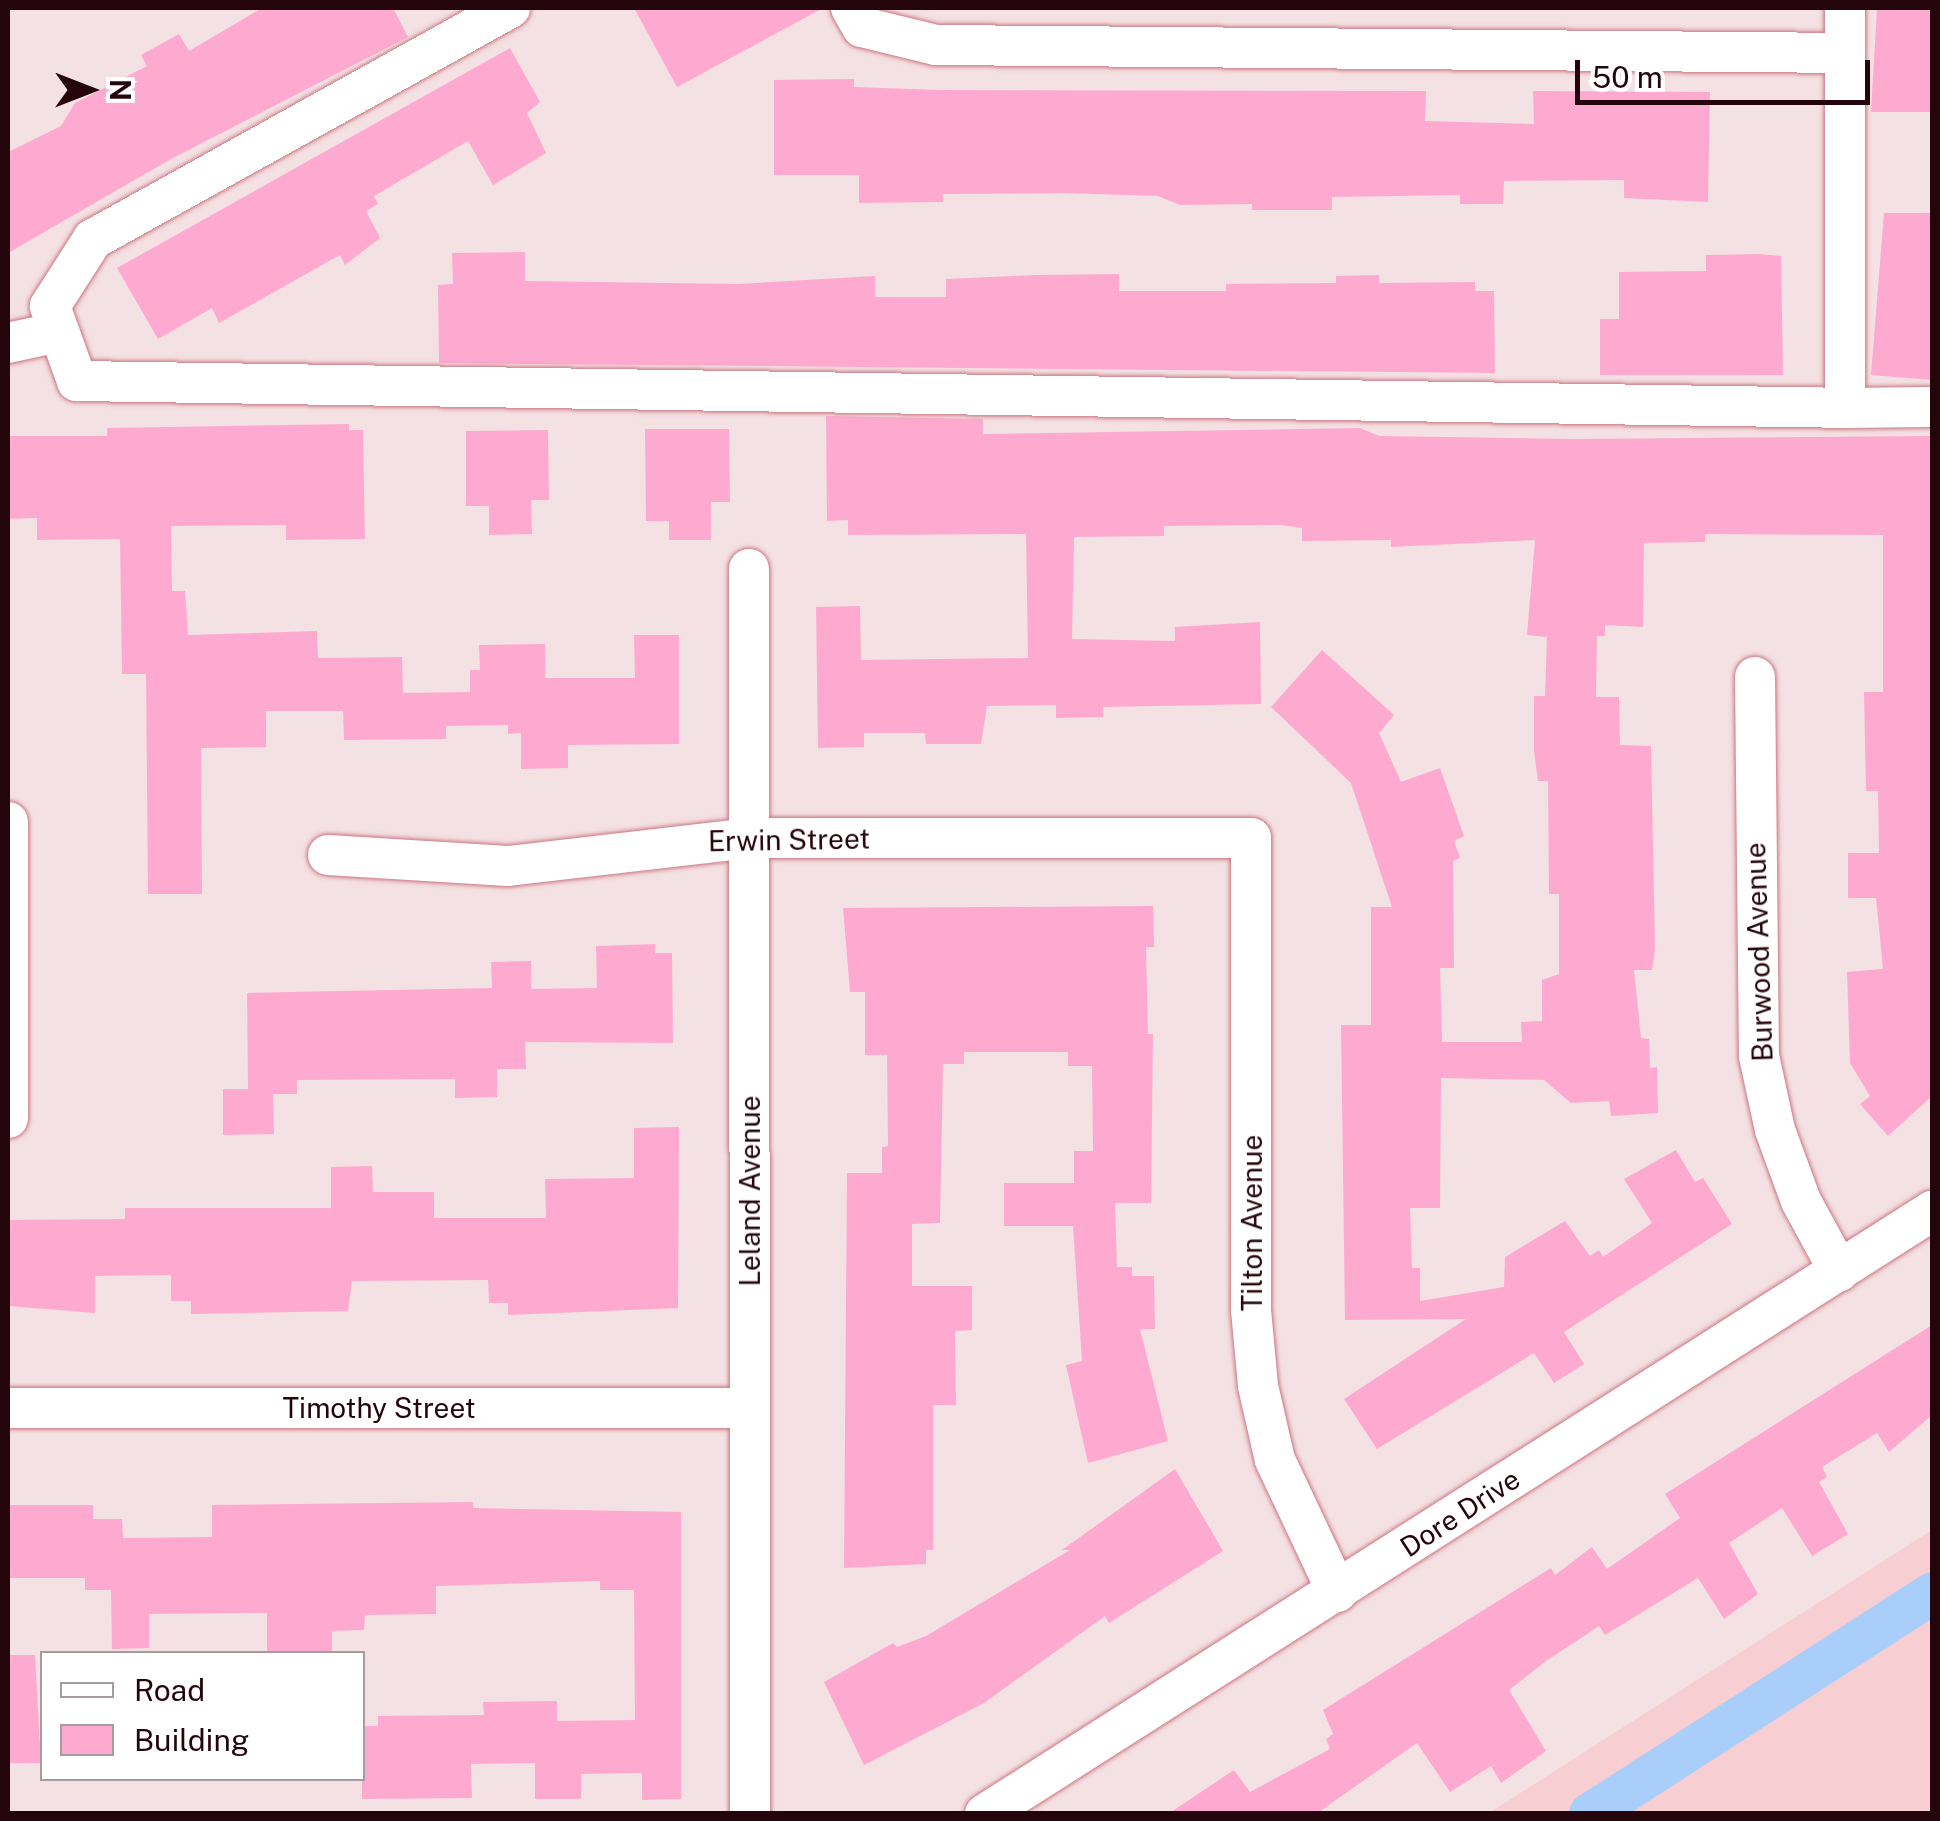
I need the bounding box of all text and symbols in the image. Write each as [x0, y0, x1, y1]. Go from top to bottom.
north arrow [40, 40, 140, 140]
scale bar [1580, 40, 1875, 102]
text: 50 m [1592, 59, 1663, 95]
text: N [104, 79, 137, 101]
street label: Erwin Street [708, 822, 870, 858]
street label: Burwood Avenue [1738, 842, 1780, 1062]
street label: Leland Avenue [733, 1095, 767, 1287]
street label: Tilton Avenue [1235, 1135, 1269, 1311]
street label: Timothy Street [282, 1391, 476, 1425]
street label: Dore Drive [1394, 1462, 1526, 1564]
legend [40, 1651, 365, 1781]
text: Road [134, 1672, 205, 1708]
text: Building [134, 1722, 249, 1758]

